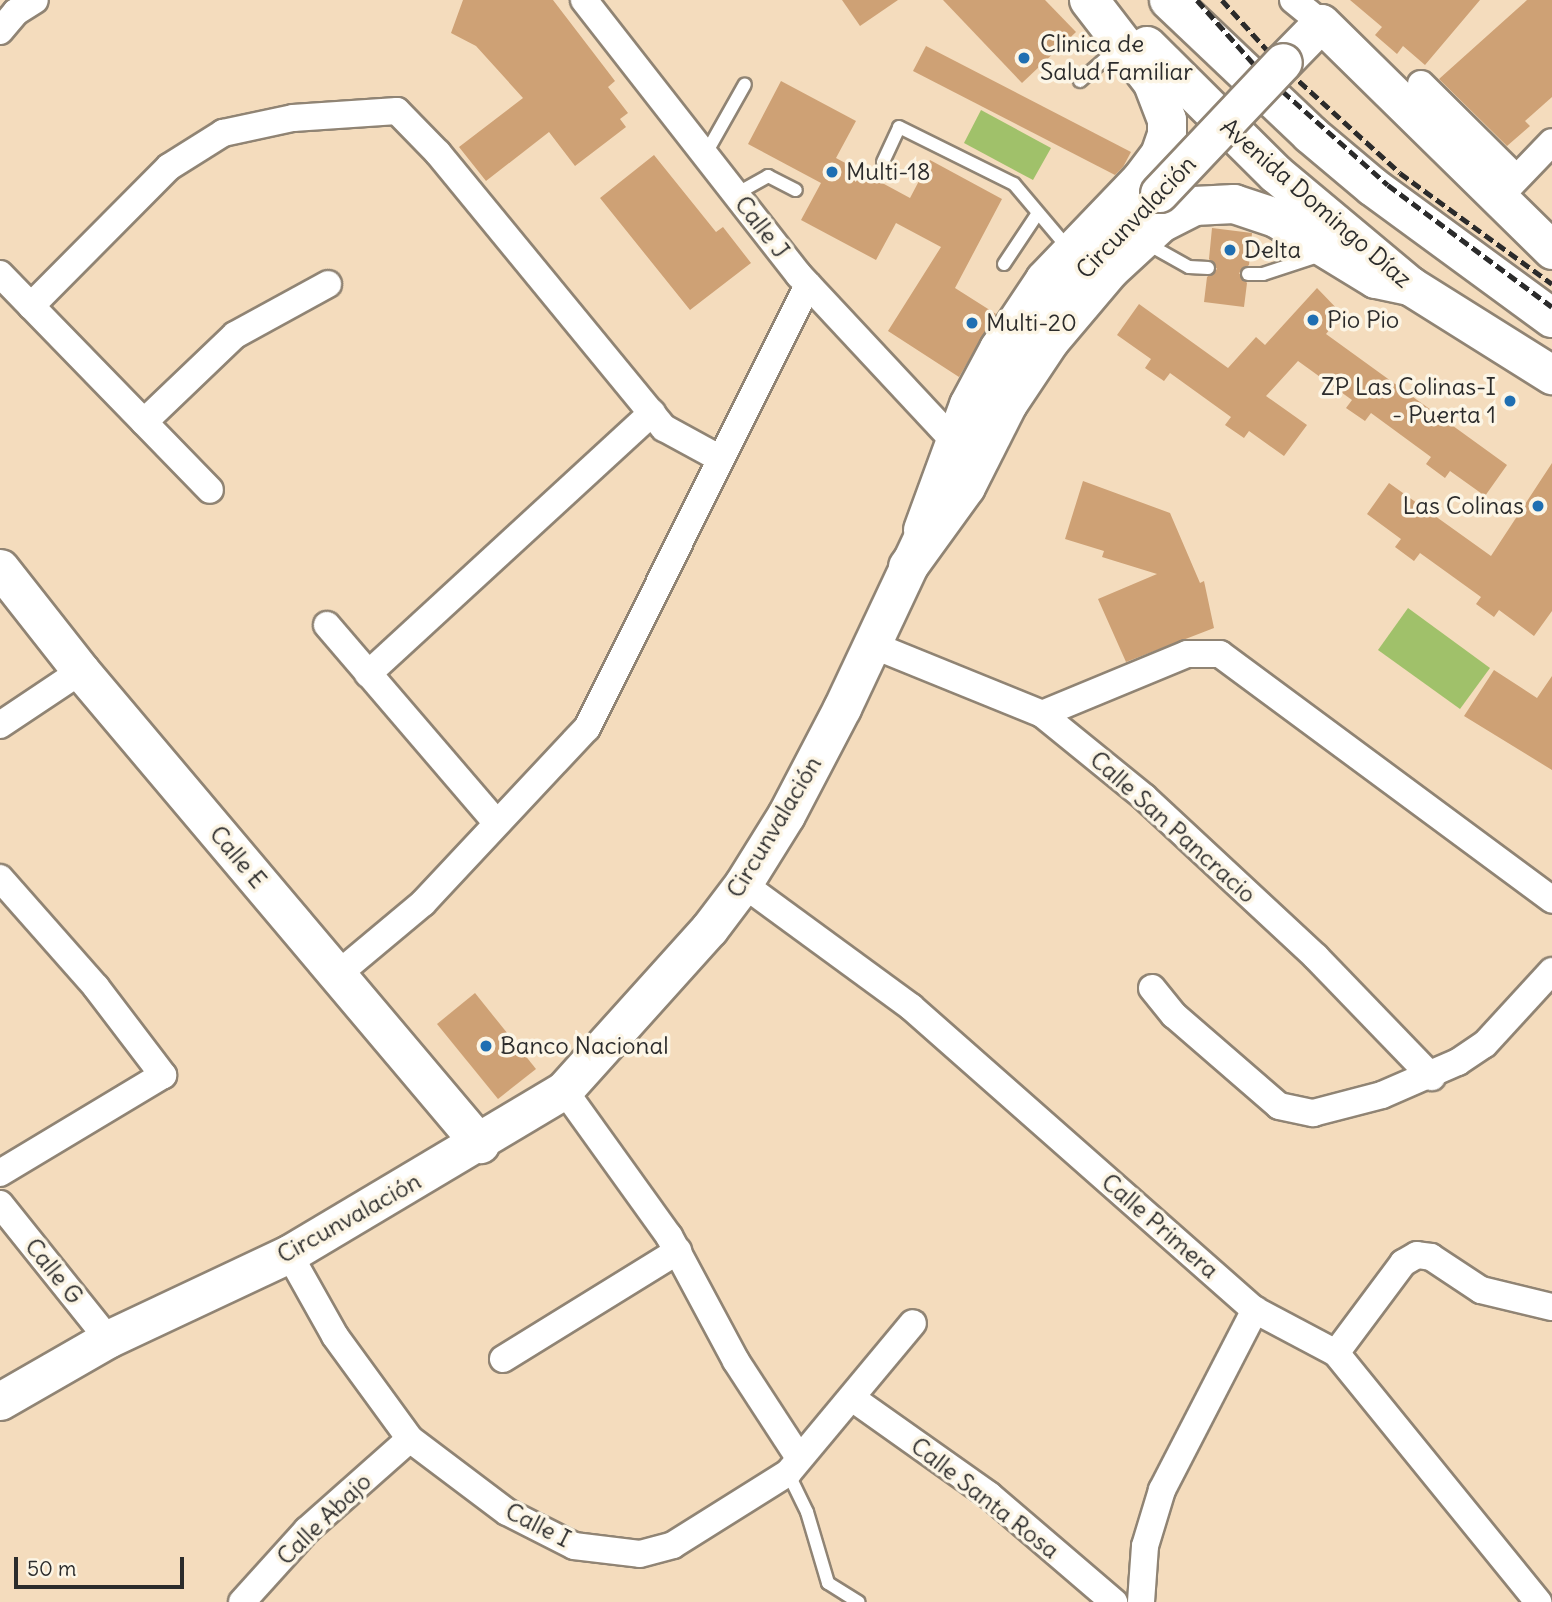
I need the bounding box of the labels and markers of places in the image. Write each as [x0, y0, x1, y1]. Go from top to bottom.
place label: Clinica de Salud Familiar [1040, 30, 1193, 86]
marker: Clinica de Salud Familiar [1014, 48, 1034, 68]
place label: Multi-18 [846, 158, 931, 186]
marker: Multi-18 [824, 164, 840, 180]
place label: Delta [1244, 236, 1301, 264]
marker: Delta [1222, 242, 1238, 258]
place label: Pio Pio [1327, 306, 1399, 334]
place label: Multi-20 [986, 309, 1077, 337]
marker: Pio Pio [1305, 312, 1321, 328]
marker: Multi-20 [964, 315, 980, 331]
place label: ZP Las Colinas-I - Puerta 1 [1321, 373, 1496, 429]
marker: ZP Las Colinas-I - Puerta 1 [1502, 393, 1518, 409]
place label: Las Colinas [1402, 492, 1524, 520]
marker: Las Colinas [1530, 498, 1546, 514]
place label: Banco Nacional [500, 1032, 669, 1060]
marker: Banco Nacional [478, 1038, 494, 1054]

